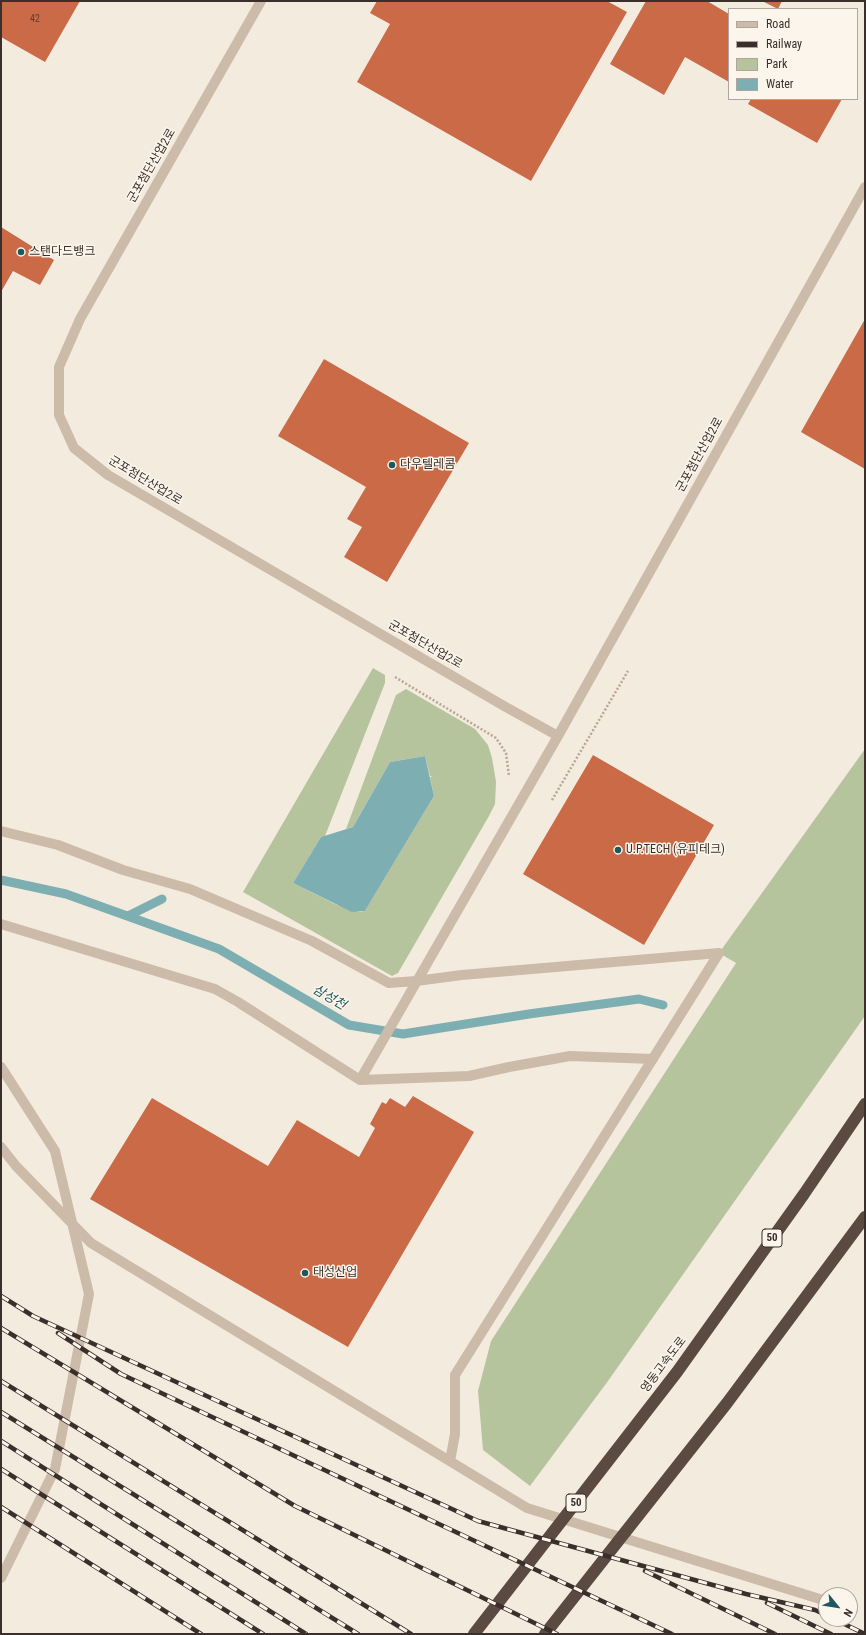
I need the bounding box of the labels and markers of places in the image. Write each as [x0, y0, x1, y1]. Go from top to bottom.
place label: 스탠다드뱅크 [29, 245, 95, 259]
marker: 스탠다드뱅크 [16, 247, 26, 257]
place label: 다우텔레콤 [400, 458, 455, 472]
marker: 다우텔레콤 [387, 460, 397, 470]
place label: U.P.TECH (유피테크) [626, 843, 725, 857]
marker: U.P.TECH (유피테크) [613, 845, 623, 855]
place label: 태성산업 [313, 1266, 357, 1280]
marker: 태성산업 [300, 1268, 310, 1278]

